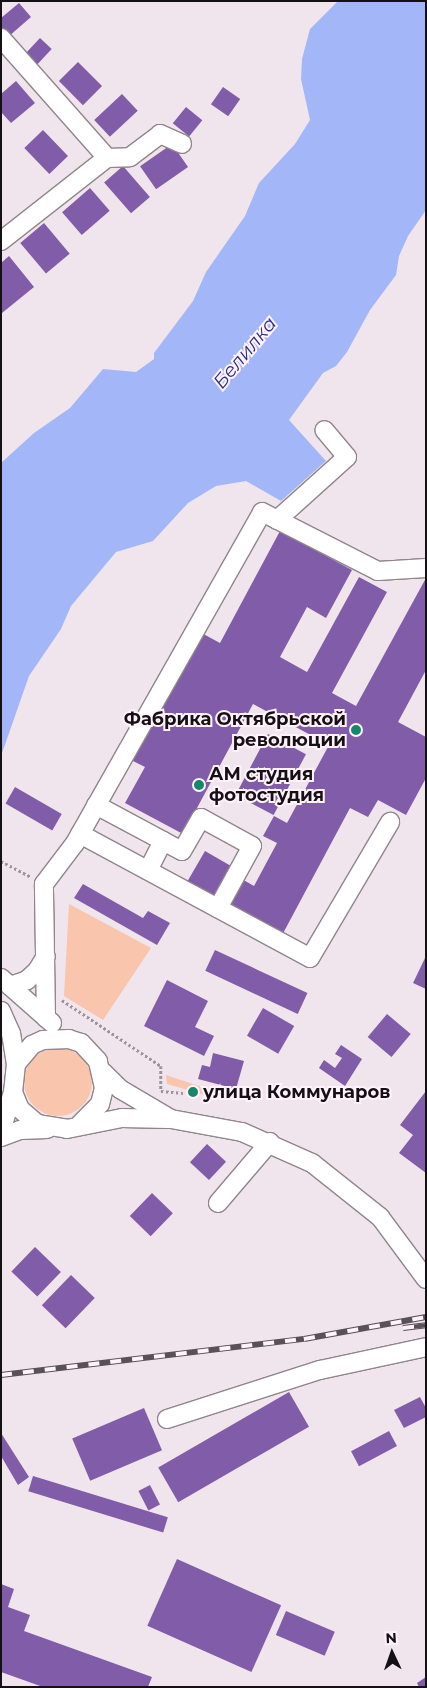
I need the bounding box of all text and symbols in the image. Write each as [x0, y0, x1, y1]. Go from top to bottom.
water label: Белилка [209, 313, 281, 393]
place label: Фабрика Октябрьской революции [124, 709, 346, 752]
marker: Фабрика Октябрьской революции [350, 724, 362, 736]
place label: АМ студия фотостудия [209, 764, 324, 806]
marker: АМ студия фотостудия [193, 779, 205, 791]
place label: улица Коммунаров [203, 1081, 390, 1103]
marker: улица Коммунаров [187, 1086, 199, 1098]
north arrow [367, 1628, 417, 1678]
text: N [385, 1629, 397, 1647]

